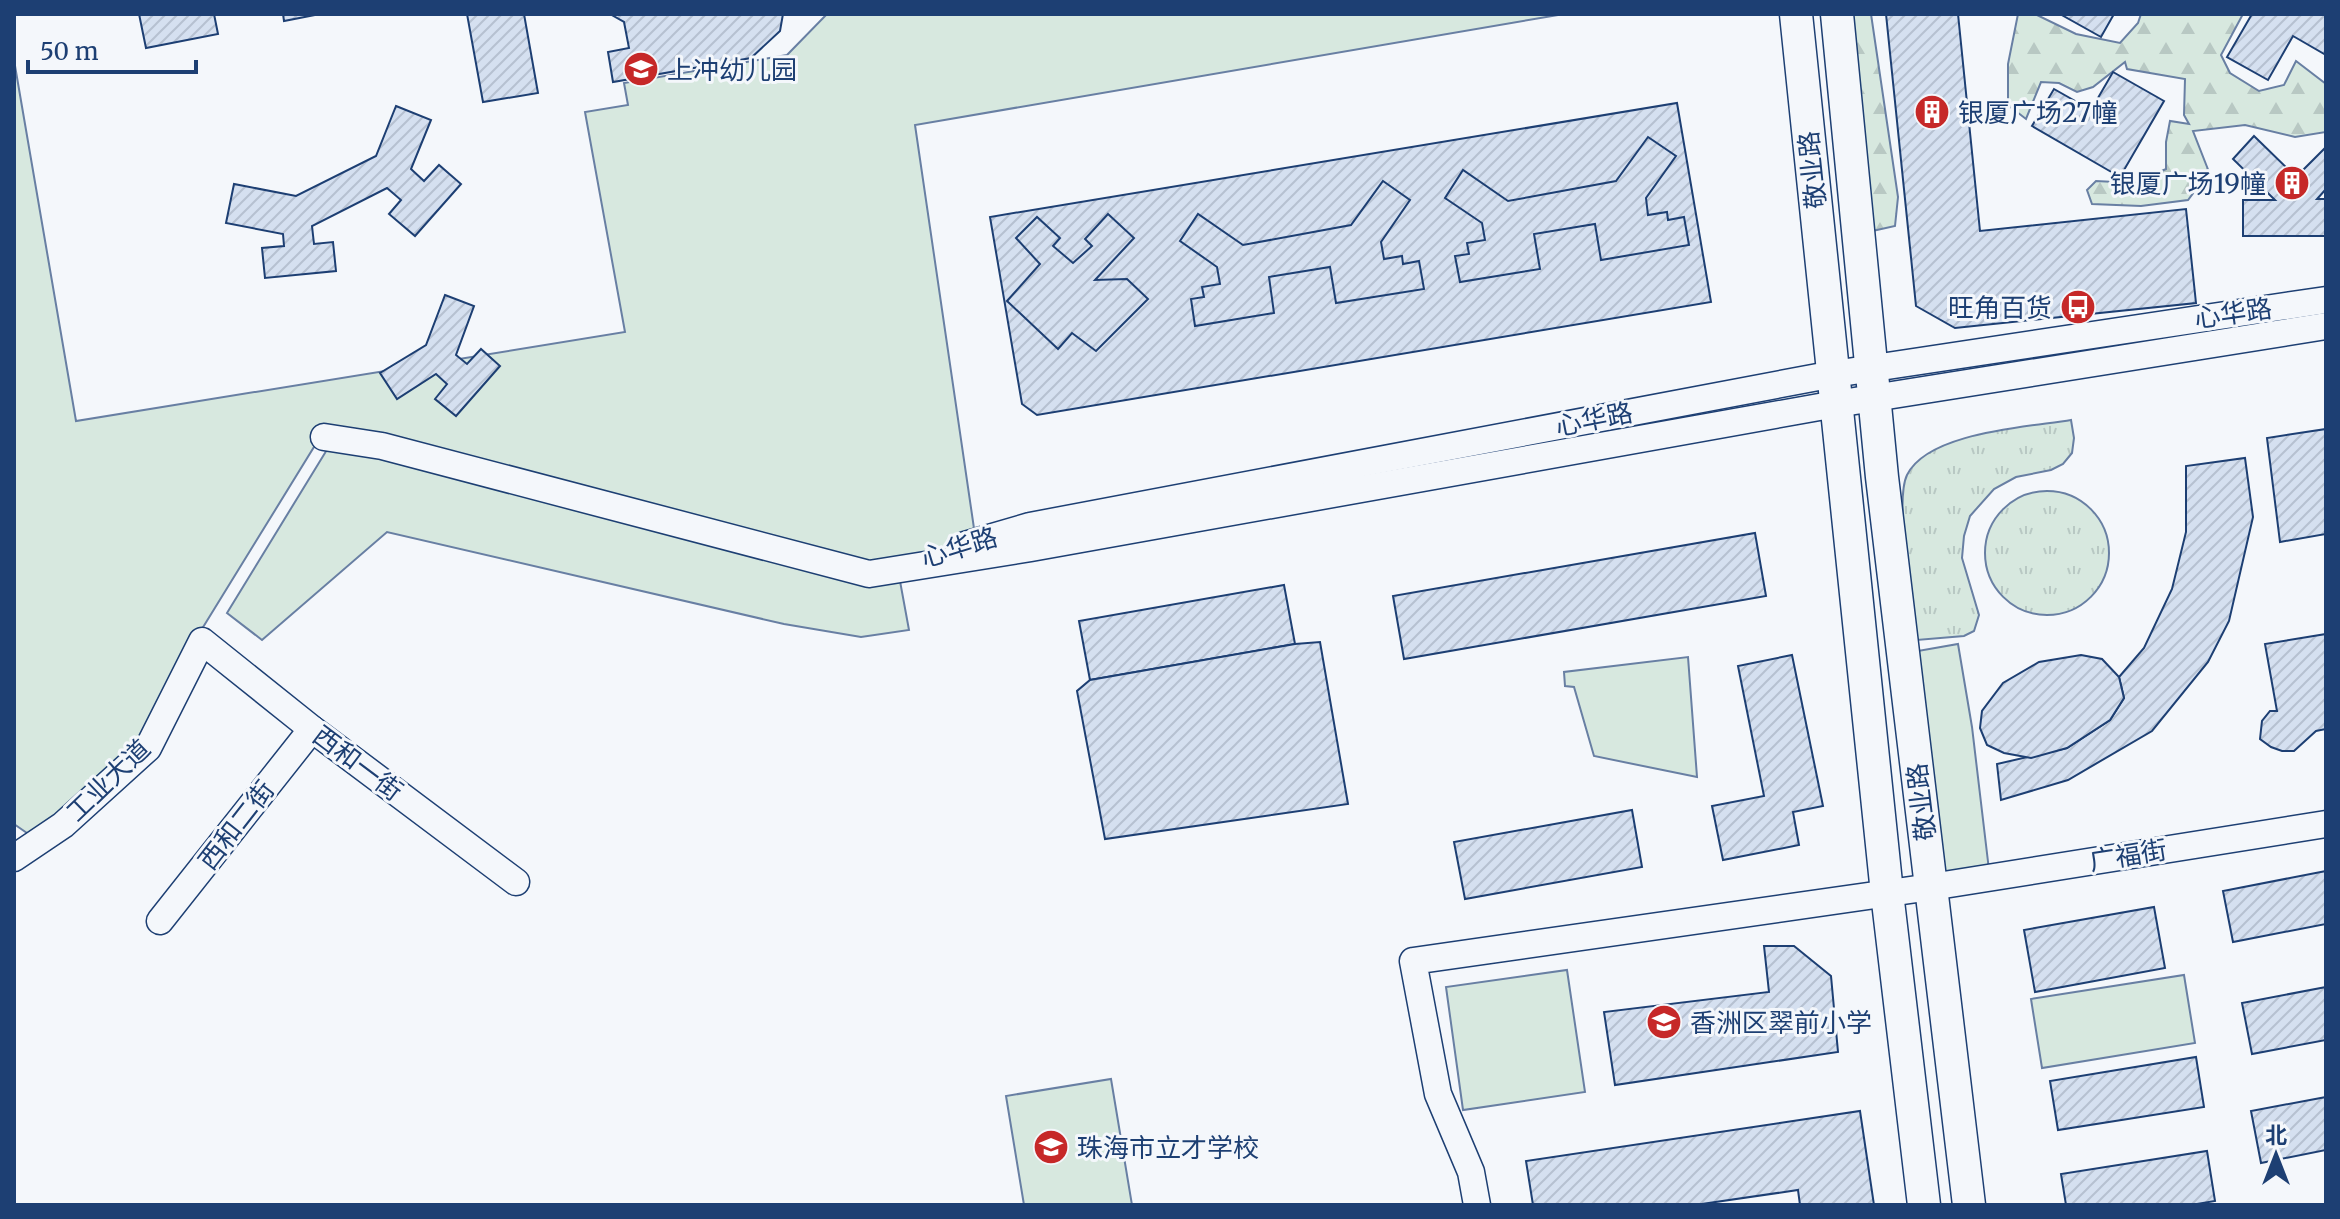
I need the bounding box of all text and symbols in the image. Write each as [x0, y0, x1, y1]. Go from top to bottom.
scale bar [28, 24, 196, 74]
text: 50 m [40, 36, 99, 67]
school or university icon: 上冲幼儿园 [622, 50, 660, 88]
place label: 上冲幼儿园 [667, 53, 797, 86]
building icon: 银厦广场27幢 [1913, 93, 1951, 131]
place label: 银厦广场27幢 [1958, 96, 2117, 129]
street label: 敬业路 [1792, 129, 1832, 211]
building icon: 银厦广场19幢 [2273, 164, 2311, 202]
place label: 银厦广场19幢 [2110, 167, 2266, 200]
bus stop icon: 旺角百货 [2059, 288, 2097, 326]
place label: 旺角百货 [1948, 291, 2052, 324]
street label: 心华路 [2192, 291, 2274, 335]
street label: 心华路 [1553, 395, 1635, 443]
street label: 心华路 [917, 520, 1001, 574]
street label: 西和一街 [307, 719, 409, 807]
street label: 工业大道 [59, 732, 157, 828]
street label: 敬业路 [1900, 761, 1942, 843]
street label: 西和二街 [191, 774, 281, 876]
street label: 广福街 [2087, 833, 2169, 877]
school or university icon: 香洲区翠前小学 [1645, 1003, 1683, 1041]
place label: 香洲区翠前小学 [1690, 1006, 1872, 1039]
north arrow [2236, 1115, 2316, 1195]
text: 北 [2265, 1121, 2287, 1149]
school or university icon: 珠海市立才学校 [1032, 1128, 1070, 1166]
place label: 珠海市立才学校 [1077, 1131, 1259, 1164]

